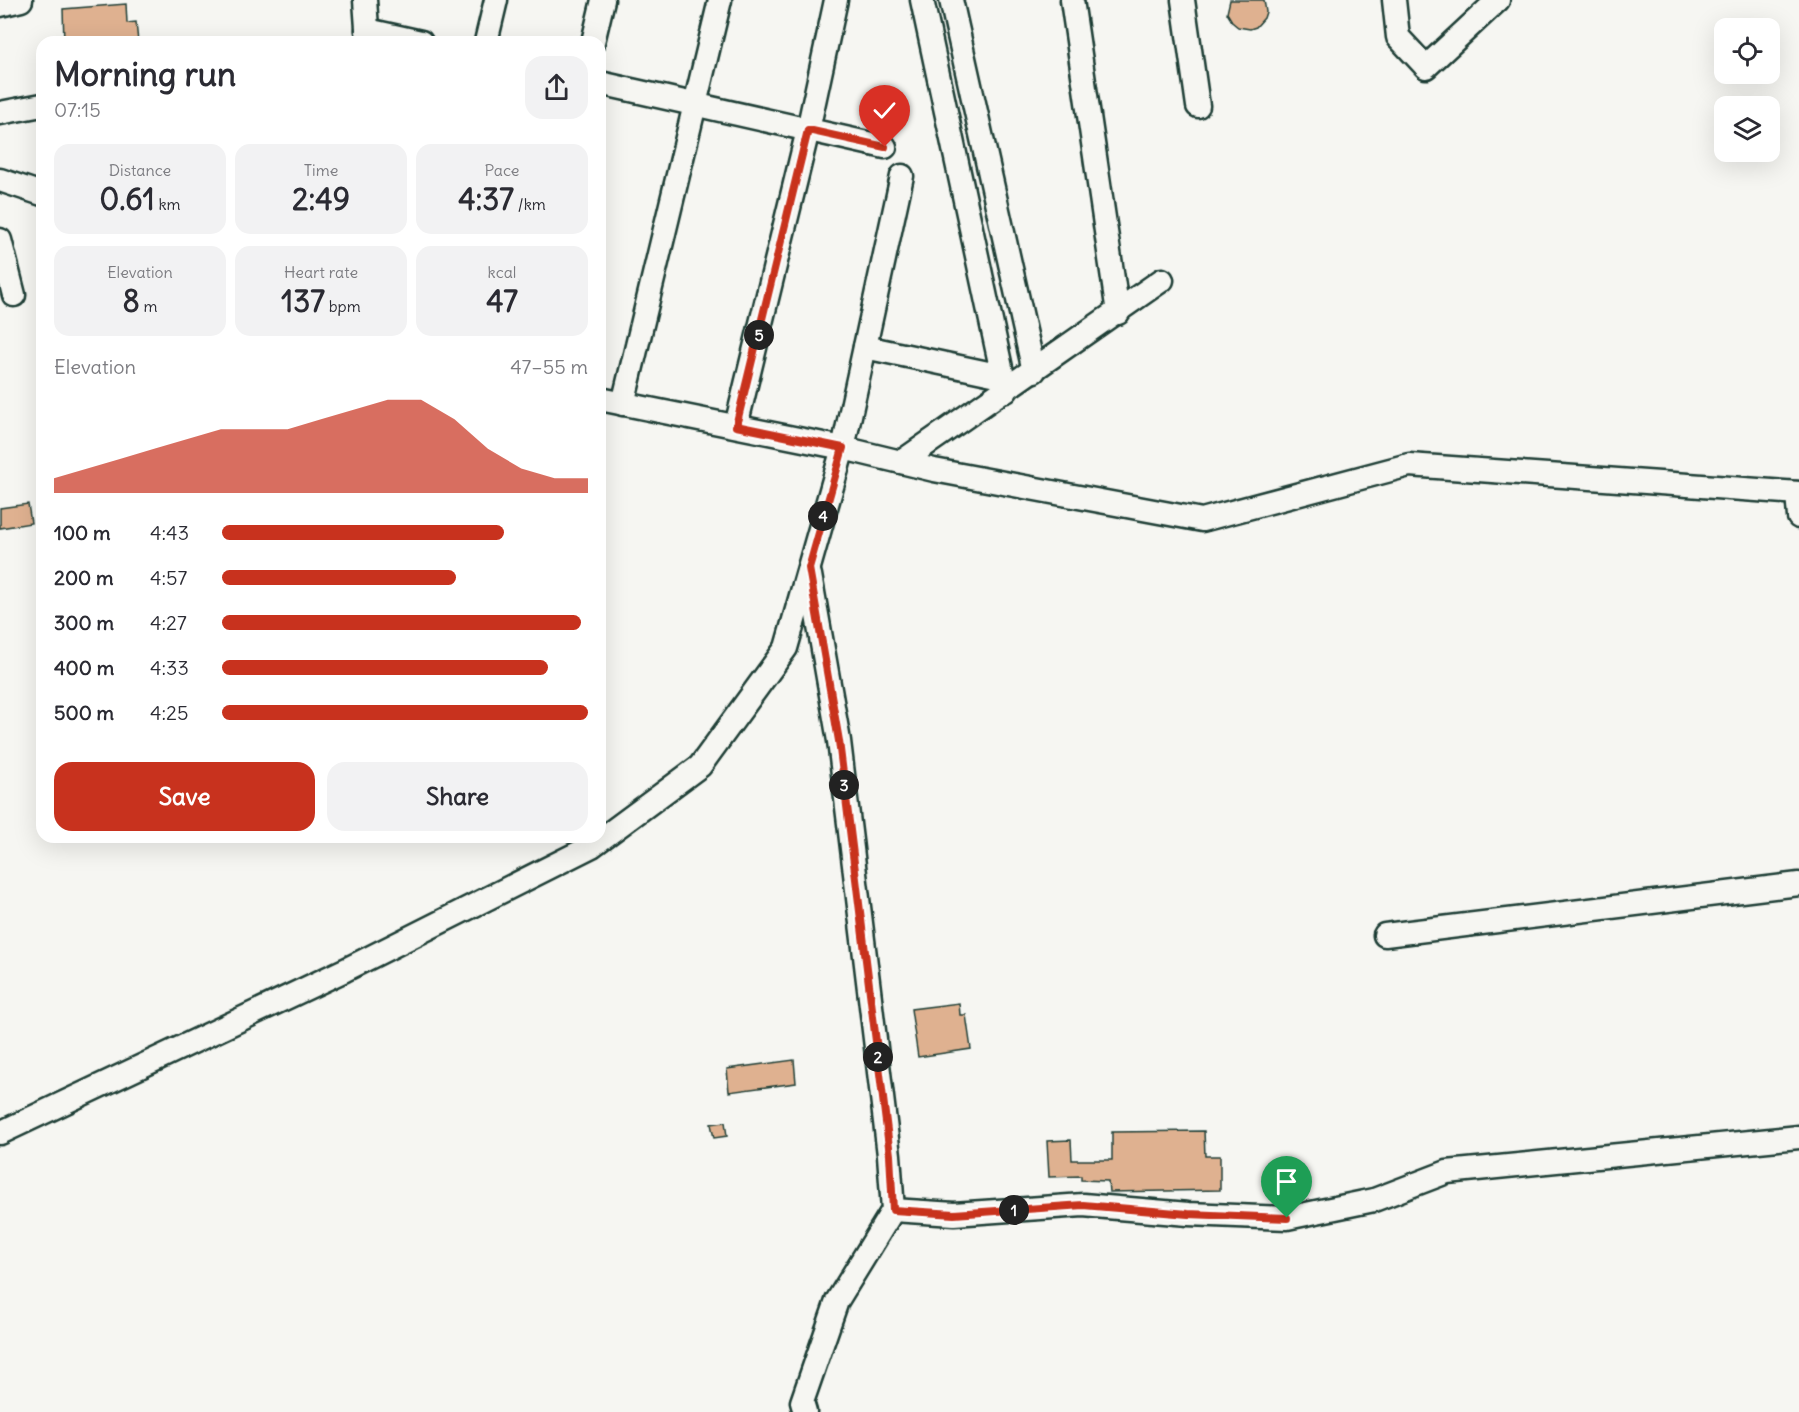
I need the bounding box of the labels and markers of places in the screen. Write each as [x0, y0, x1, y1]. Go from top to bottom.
pin [859, 85, 910, 147]
pin: 5 [744, 320, 774, 350]
pin: 4 [808, 501, 838, 531]
pin: 3 [829, 770, 859, 800]
pin: 2 [863, 1042, 893, 1072]
pin [1261, 1156, 1312, 1218]
pin: 1 [999, 1195, 1029, 1225]

